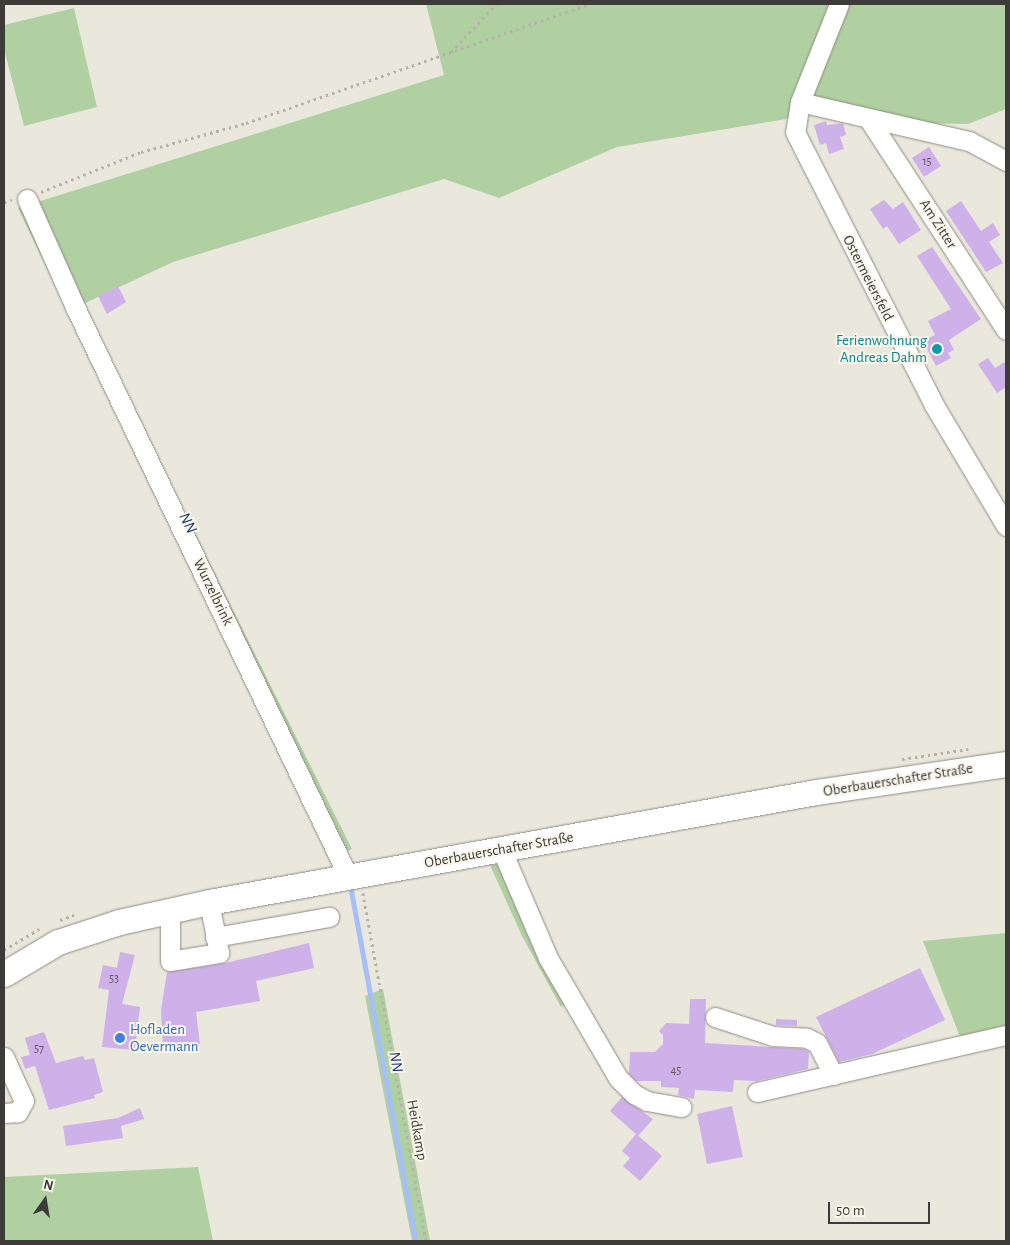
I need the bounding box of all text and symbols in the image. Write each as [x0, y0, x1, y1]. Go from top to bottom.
house number: 15 [922, 155, 932, 169]
street label: Am Zitter [915, 196, 961, 252]
street label: Ostermeiersfeld [839, 232, 897, 324]
place label: Ferienwohnung Andreas Dahm [836, 331, 927, 366]
marker: Ferienwohnung Andreas Dahm [931, 343, 943, 355]
water label: NN [175, 509, 201, 537]
street label: Wurzelbrink [189, 556, 237, 628]
street label: Oberbauerschafter Straße [822, 759, 974, 801]
street label: Oberbauerschafter Straße [423, 828, 575, 872]
house number: 53 [109, 972, 119, 986]
place label: Hofladen Oevermann [130, 1020, 198, 1055]
marker: Hofladen Oevermann [114, 1032, 126, 1044]
house number: 57 [34, 1042, 44, 1056]
water label: NN [385, 1050, 407, 1074]
house number: 45 [671, 1064, 681, 1078]
street label: Heidkamp [403, 1098, 431, 1162]
north arrow [20, 1175, 70, 1225]
text: N [42, 1177, 55, 1193]
scale bar [830, 1192, 932, 1224]
text: 50 m [836, 1203, 865, 1218]

